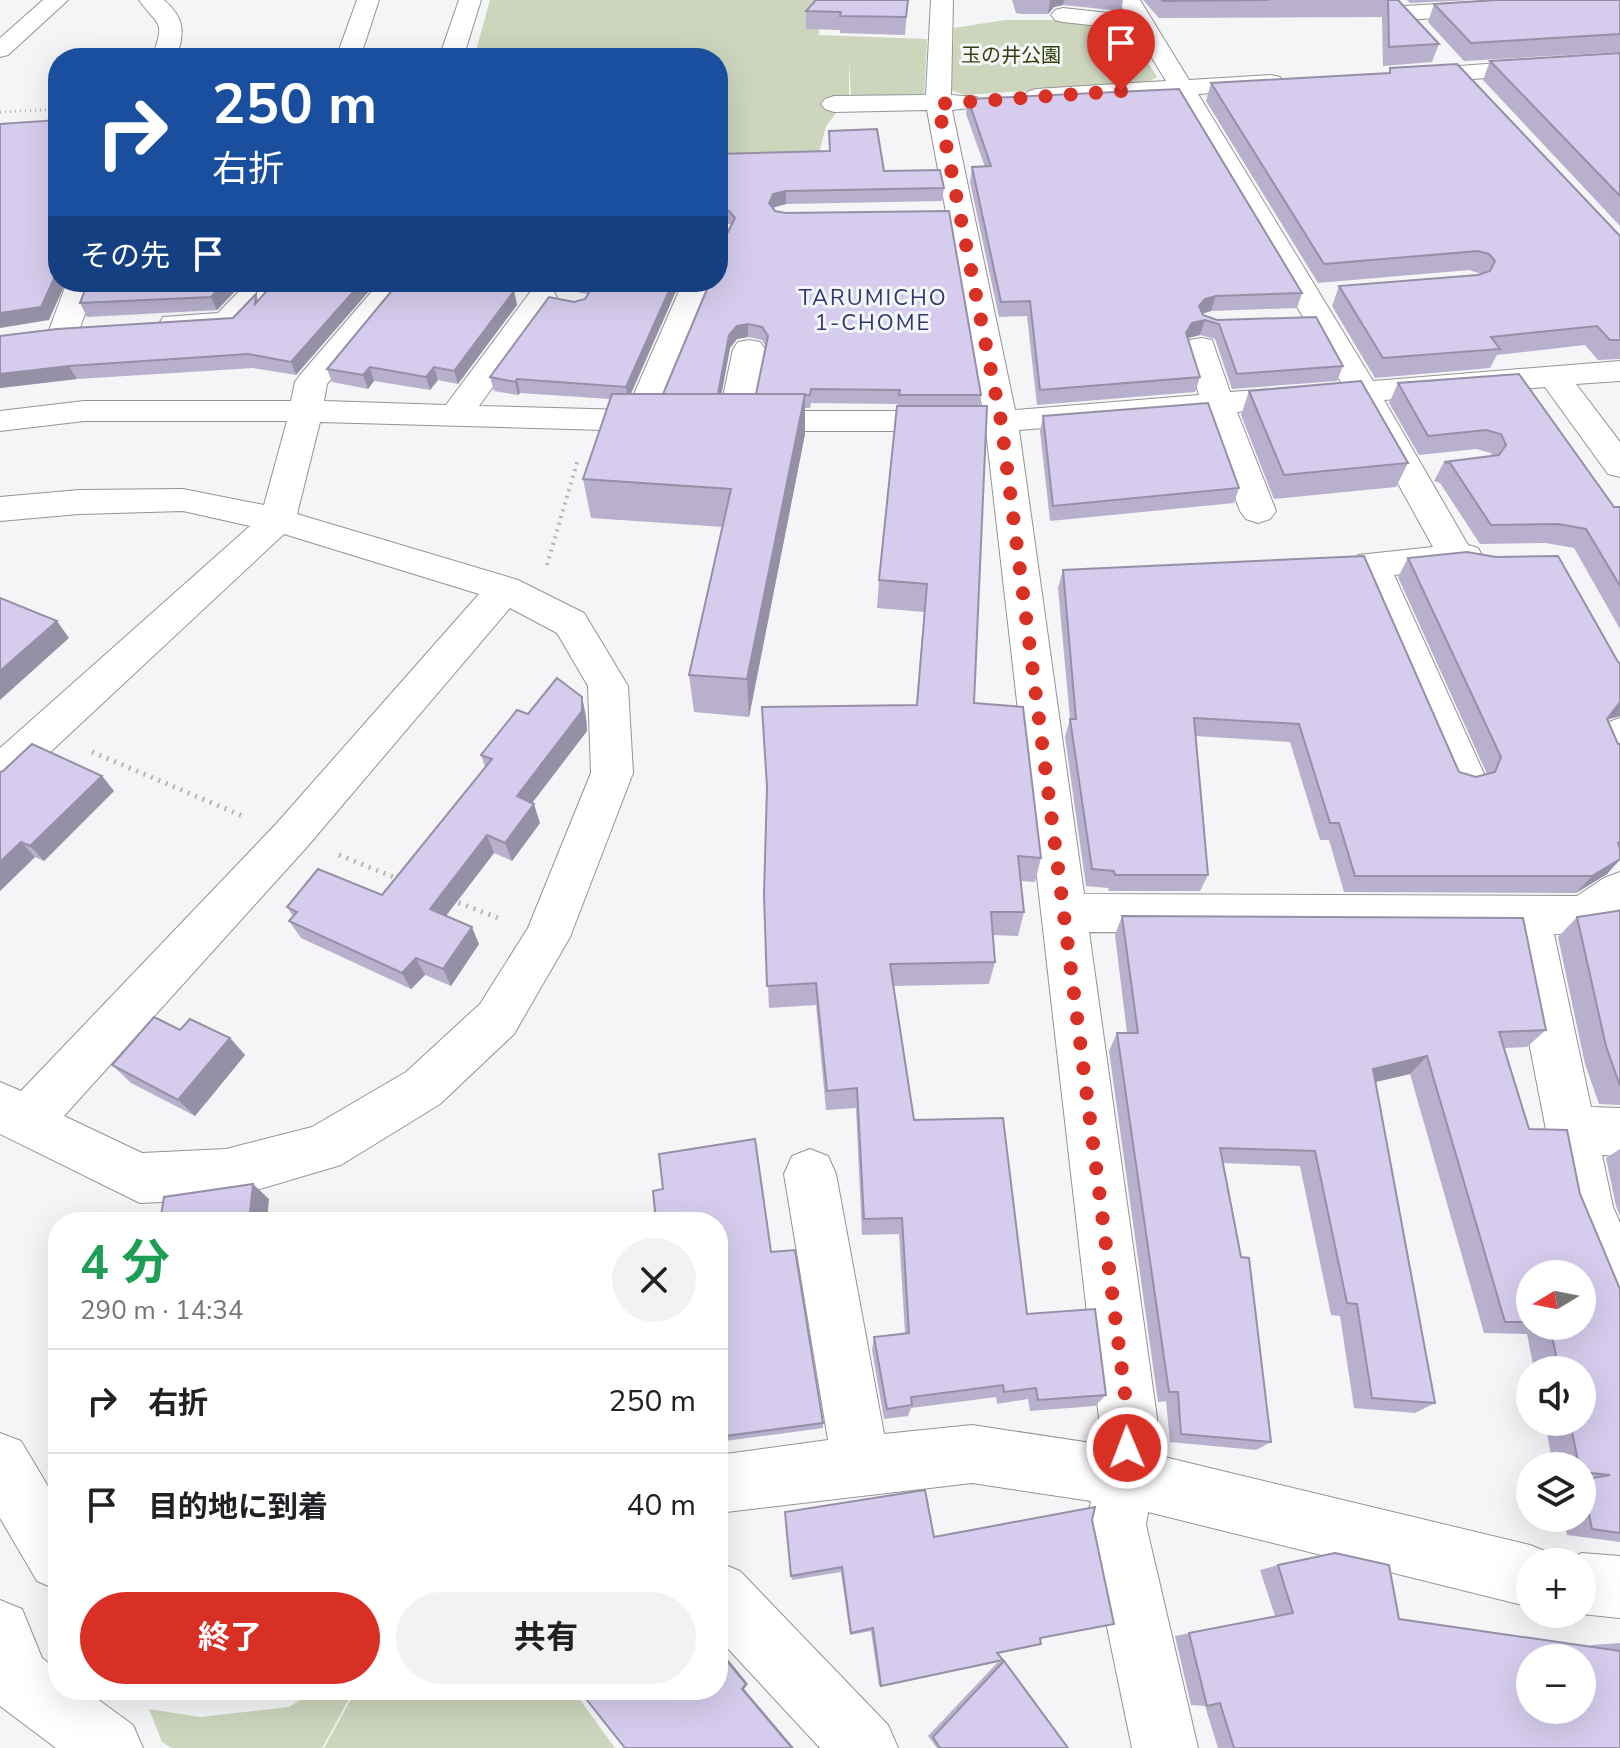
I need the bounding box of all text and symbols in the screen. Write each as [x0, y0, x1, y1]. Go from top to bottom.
pin [1087, 9, 1155, 91]
icon: arrive [1099, 21, 1143, 65]
park label: 玉の井公園 [961, 42, 1061, 69]
text: 250 m [212, 66, 377, 143]
icon: right [80, 80, 184, 184]
text: 右折 [212, 145, 284, 194]
icon: arrive [186, 232, 230, 276]
text: その先 [80, 236, 170, 277]
district label: TARUMICHO 1-CHOME [798, 283, 948, 338]
text: 4 分 [80, 1230, 170, 1296]
button: close [612, 1238, 696, 1322]
north arrow [1516, 1260, 1596, 1340]
map controls [1516, 1260, 1596, 1724]
text: 290 m · 14:34 [80, 1293, 243, 1328]
button: sound [1516, 1356, 1596, 1436]
icon: right [80, 1379, 124, 1423]
text: 250 m [609, 1381, 696, 1422]
text: 右折 [148, 1383, 208, 1424]
position arrow [1085, 1406, 1169, 1490]
button: layers [1516, 1452, 1596, 1532]
icon: arrive [80, 1483, 124, 1527]
text: 40 m [627, 1485, 696, 1526]
text: 目的地に到着 [148, 1487, 328, 1528]
button: + [1516, 1548, 1596, 1628]
button: 終了 [80, 1592, 380, 1684]
button: 共有 [396, 1592, 696, 1684]
button: − [1516, 1644, 1596, 1724]

